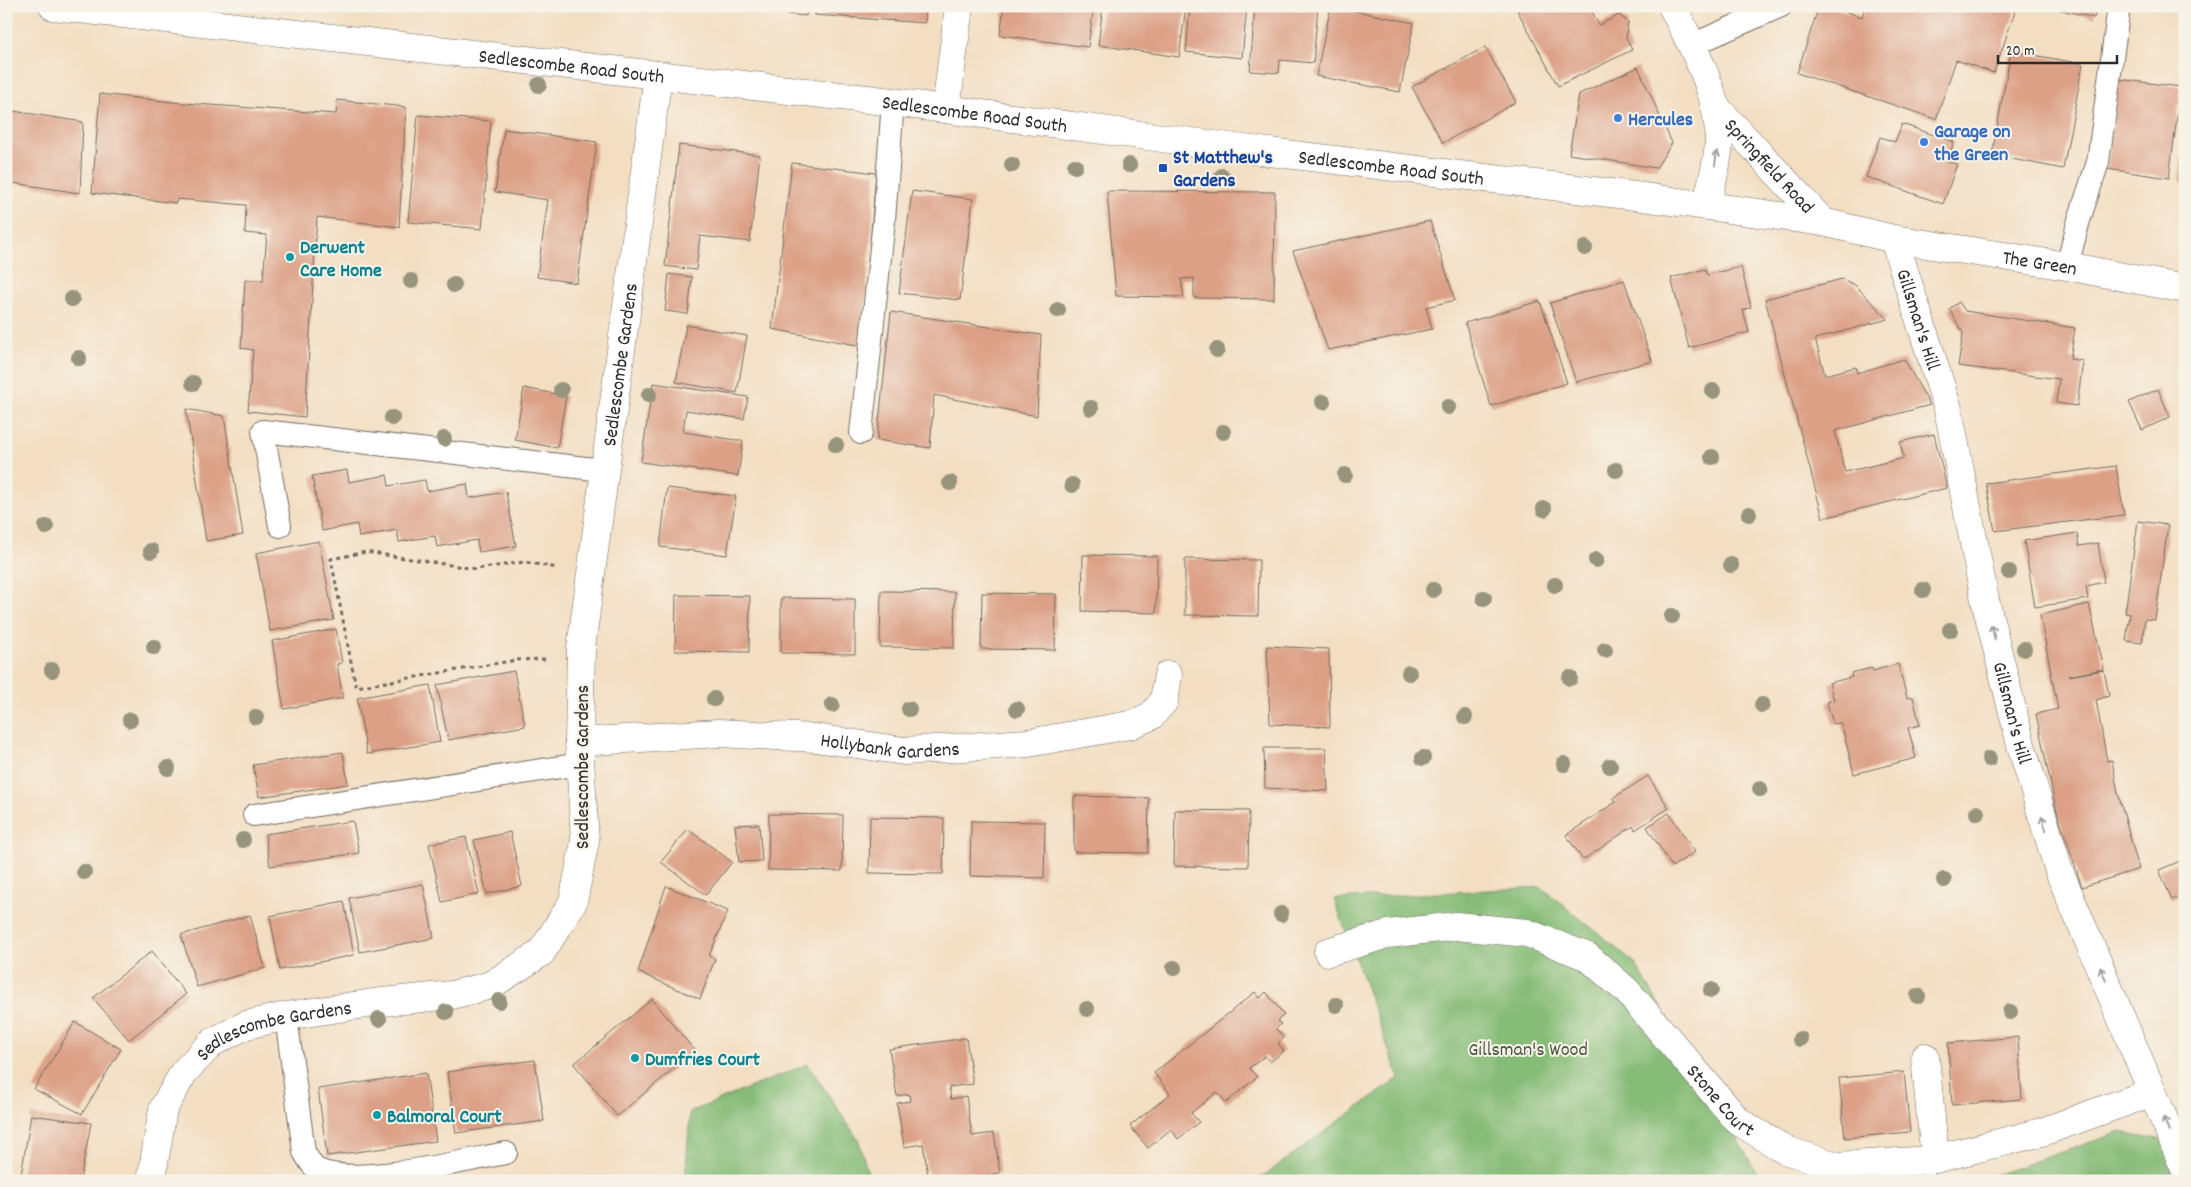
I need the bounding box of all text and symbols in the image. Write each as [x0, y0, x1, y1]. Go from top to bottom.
scale bar [1998, 32, 2117, 64]
text: 20 m [2006, 41, 2034, 63]
street label: Sedlescombe Road South [477, 44, 666, 93]
street label: Sedlescombe Road South [880, 90, 1069, 142]
place label: Hercules [1628, 107, 1693, 135]
marker: Hercules [1612, 112, 1624, 124]
street label: Springfield Road [1716, 113, 1820, 221]
place label: Garage on the Green [1934, 119, 2011, 170]
marker: Garage on the Green [1918, 136, 1930, 148]
place label: St Matthew's Gardens [1173, 145, 1273, 196]
street label: Sedlescombe Road South [1297, 145, 1485, 195]
one-way arrow [1712, 151, 1722, 167]
marker: St Matthew's Gardens [1157, 162, 1169, 174]
place label: Derwent Care Home [300, 235, 382, 286]
street label: The Green [2000, 245, 2079, 285]
marker: Derwent Care Home [284, 251, 296, 263]
street label: Gillsman's Hill [1887, 266, 1946, 374]
street label: Sedlescombe Gardens [597, 281, 647, 448]
one-way arrow [1988, 624, 1997, 640]
street label: Gillsman's Hill [1984, 659, 2037, 768]
street label: Sedlescombe Gardens [570, 685, 598, 849]
street label: Hollybank Gardens [818, 728, 960, 768]
one-way arrow [2039, 815, 2049, 831]
one-way arrow [2097, 967, 2107, 982]
street label: Sedlescombe Gardens [191, 995, 354, 1069]
park label: Gillsman's Wood [1468, 1037, 1588, 1065]
place label: Dumfries Court [645, 1047, 760, 1075]
marker: Dumfries Court [629, 1052, 641, 1064]
street label: Stone Court [1679, 1059, 1759, 1145]
place label: Balmoral Court [387, 1104, 502, 1132]
marker: Balmoral Court [371, 1109, 383, 1121]
one-way arrow [2161, 1117, 2170, 1132]

